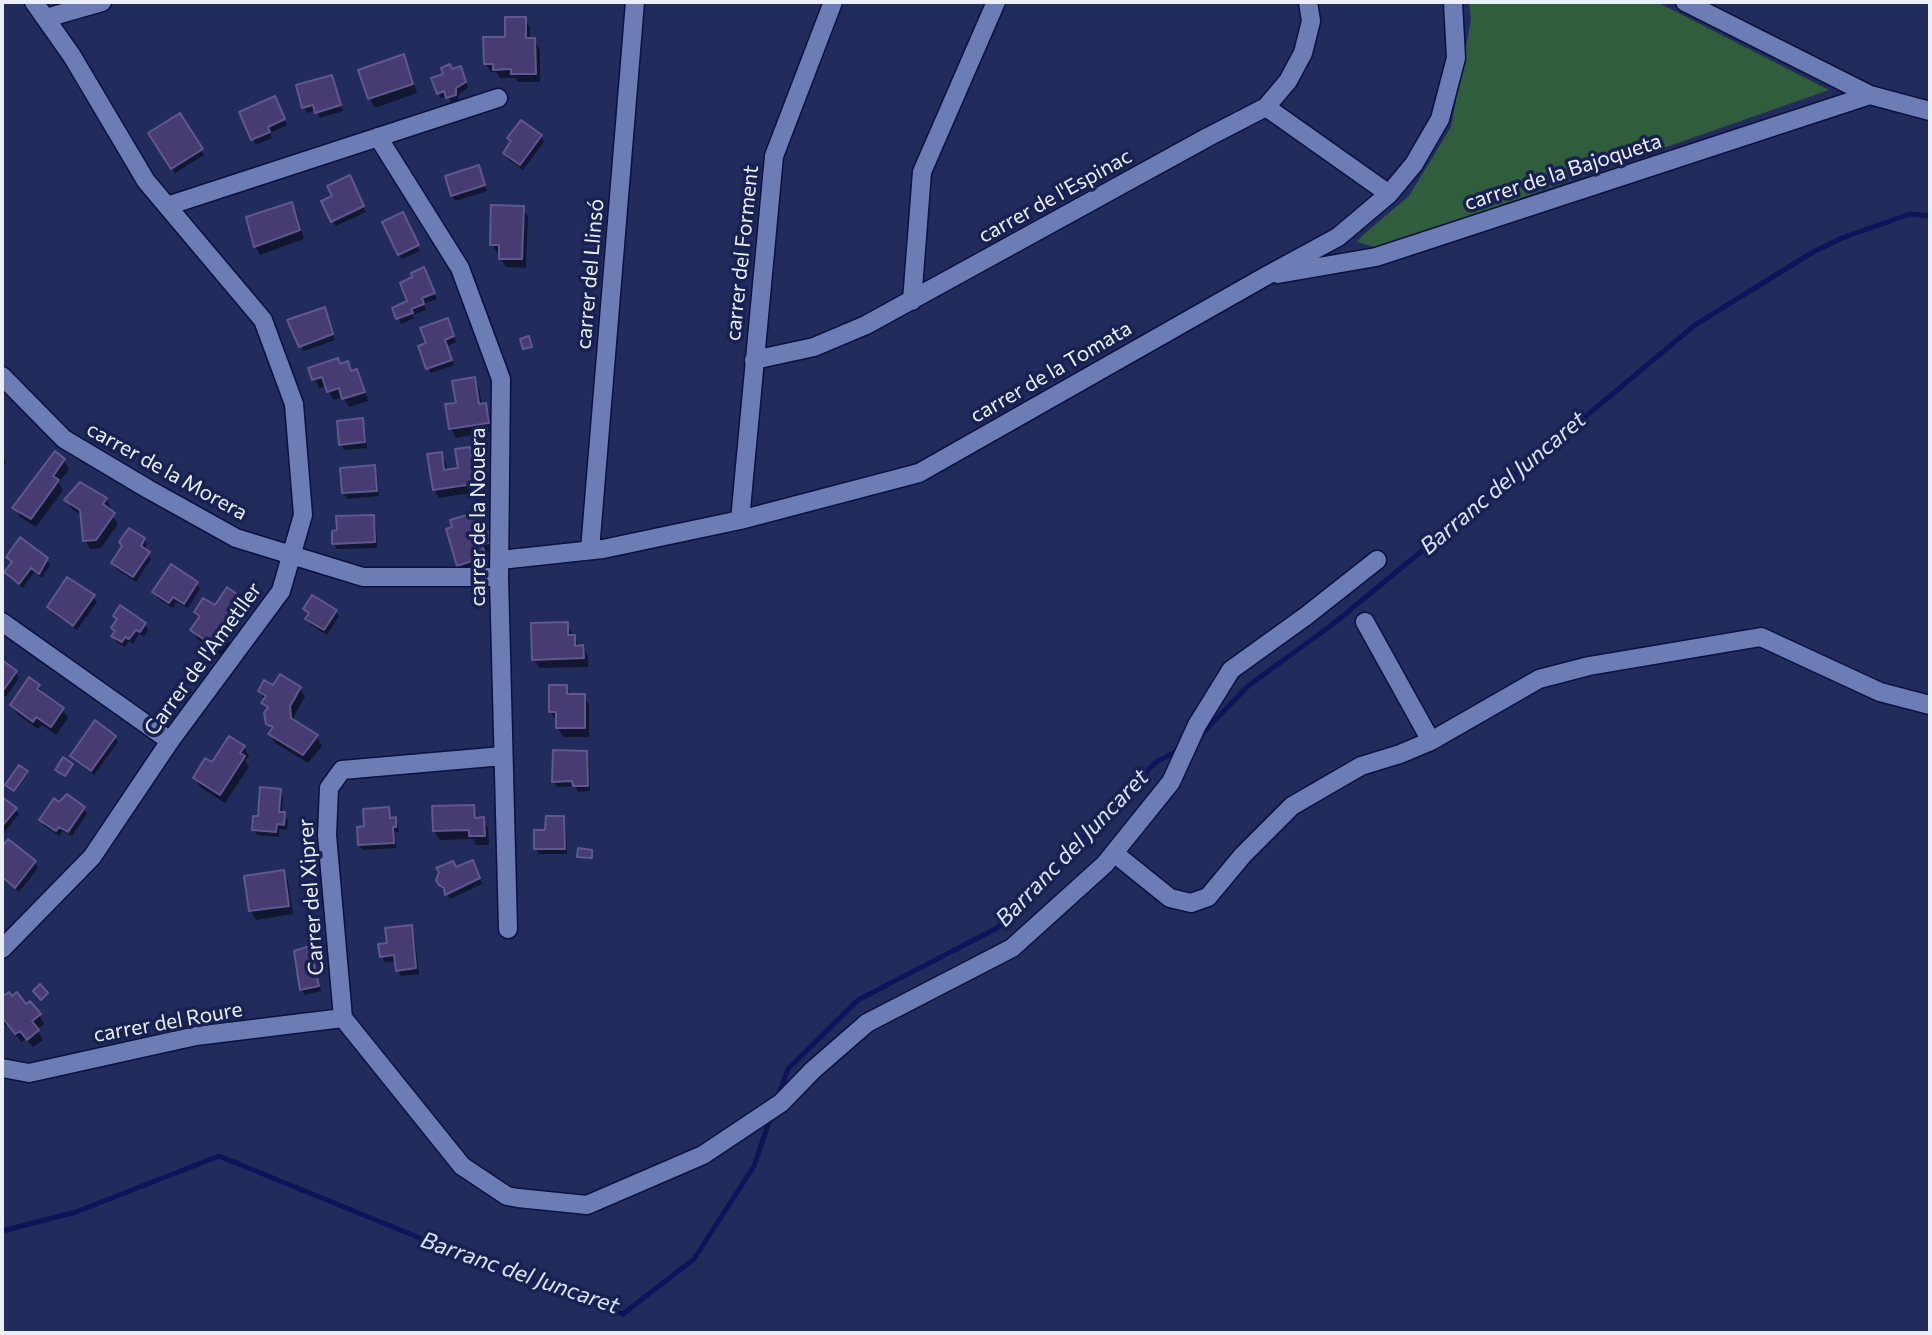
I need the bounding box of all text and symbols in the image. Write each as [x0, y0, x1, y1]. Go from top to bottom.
street label: carrer de la Bajoqueta [1461, 128, 1665, 216]
street label: carrer de l'Espinac [974, 143, 1136, 249]
street label: carrer del Forment [720, 164, 764, 342]
street label: carrer del Llinsó [571, 198, 609, 350]
street label: carrer de la Tomata [966, 316, 1136, 428]
water label: Barranc del Juncaret [1414, 406, 1592, 560]
street label: carrer de la Morera [82, 416, 252, 526]
street label: carrer de la Nouera [465, 427, 491, 607]
street label: Carrer de l'Ametller [139, 577, 267, 741]
water label: Barranc del Juncaret [990, 764, 1154, 932]
street label: Carrer del Xiprer [293, 818, 329, 976]
street label: carrer del Roure [92, 997, 244, 1047]
water label: Barranc del Juncaret [417, 1226, 623, 1320]

